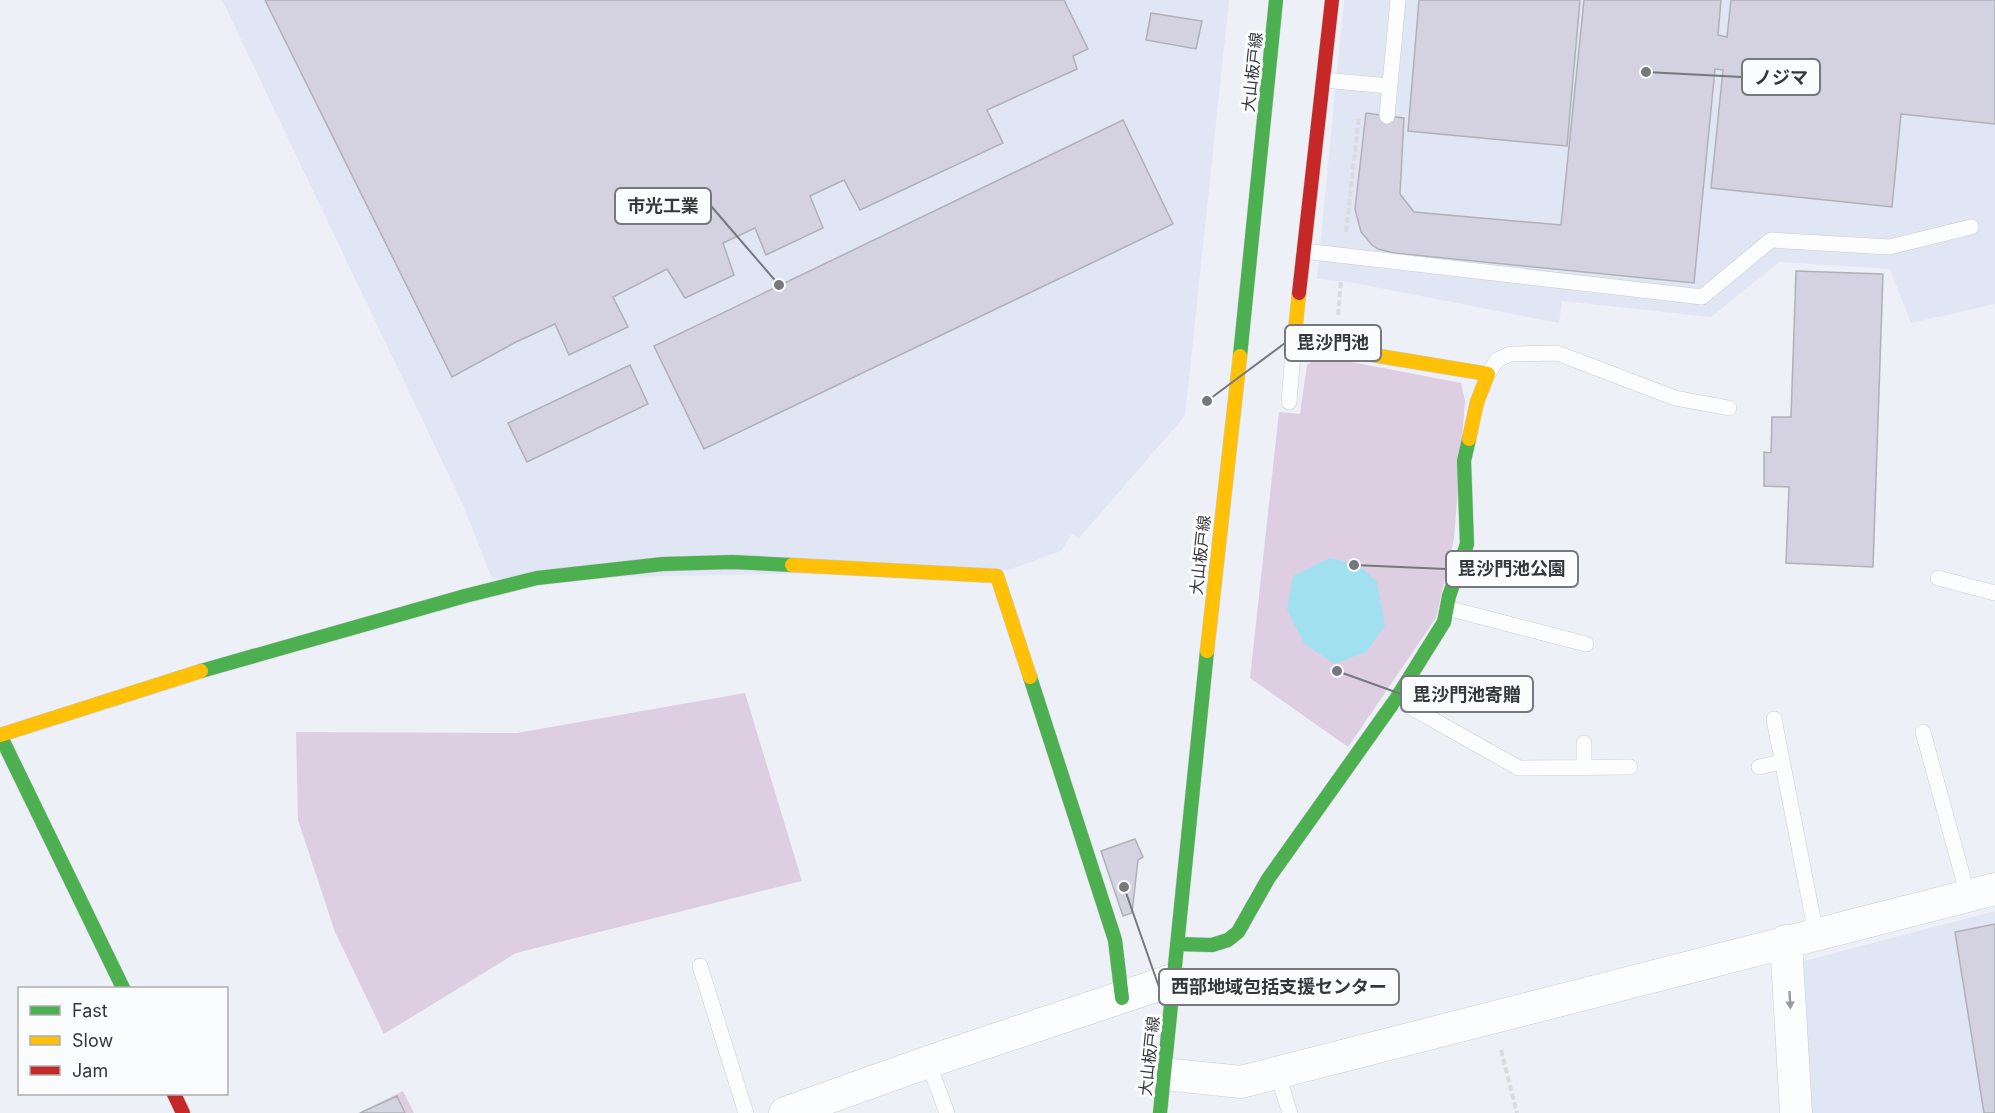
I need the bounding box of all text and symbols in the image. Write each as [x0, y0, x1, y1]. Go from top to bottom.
street label: 大山板戸線 [1238, 31, 1266, 113]
callout: ノジマ [1742, 59, 1820, 95]
text: ノジマ [1754, 67, 1808, 88]
callout: 市光工業 [615, 188, 711, 224]
text: 市光工業 [627, 195, 699, 216]
callout: 毘沙門池 [1285, 325, 1381, 361]
text: 毘沙門池 [1297, 332, 1369, 353]
street label: 大山板戸線 [1186, 514, 1214, 596]
callout: 毘沙門池公園 [1446, 551, 1578, 587]
text: 毘沙門池公園 [1458, 558, 1566, 579]
callout: 毘沙門池寄贈 [1401, 676, 1533, 712]
text: 毘沙門池寄贈 [1413, 684, 1521, 705]
callout: 西部地域包括支援センター [1159, 969, 1399, 1005]
text: 西部地域包括支援センター [1171, 976, 1387, 997]
legend [18, 987, 228, 1095]
one-way arrow [1785, 990, 1794, 1009]
text: Fast [72, 1000, 108, 1021]
street label: 大山板戸線 [1135, 1015, 1163, 1097]
text: Slow [72, 1030, 113, 1051]
text: Jam [72, 1060, 108, 1081]

